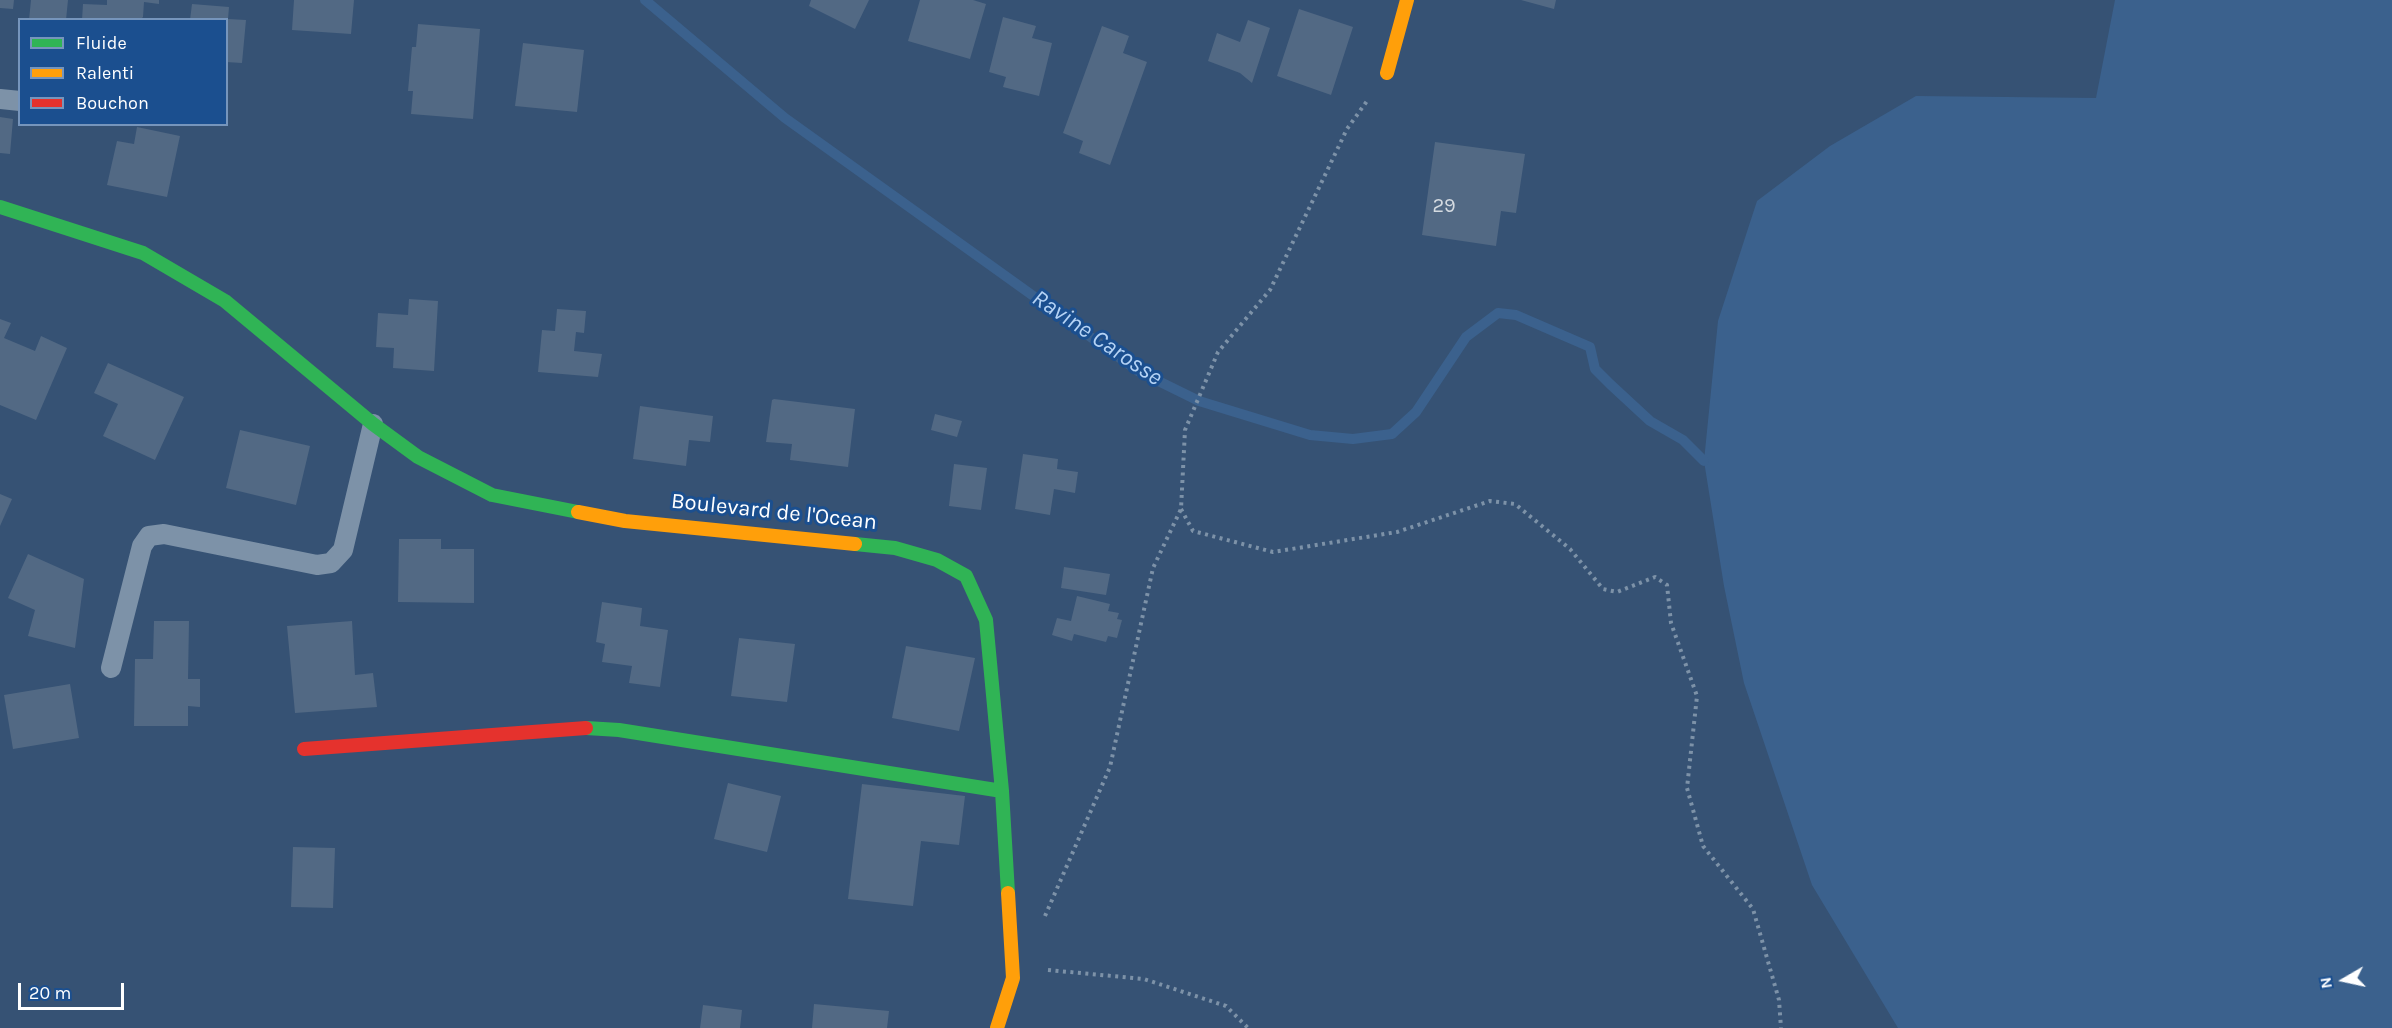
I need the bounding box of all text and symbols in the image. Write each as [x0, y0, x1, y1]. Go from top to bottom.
legend [18, 18, 228, 126]
text: Fluide [76, 32, 127, 54]
text: Ralenti [76, 62, 134, 84]
text: Bouchon [76, 92, 149, 114]
house number: 29 [1432, 194, 1456, 218]
water label: Ravine Carosse [1026, 284, 1168, 392]
street label: Boulevard de l'Ocean [670, 488, 878, 536]
north arrow [2314, 950, 2374, 1010]
scale bar [21, 971, 128, 1009]
text: N [2315, 976, 2336, 990]
text: 20 m [29, 982, 71, 1004]

